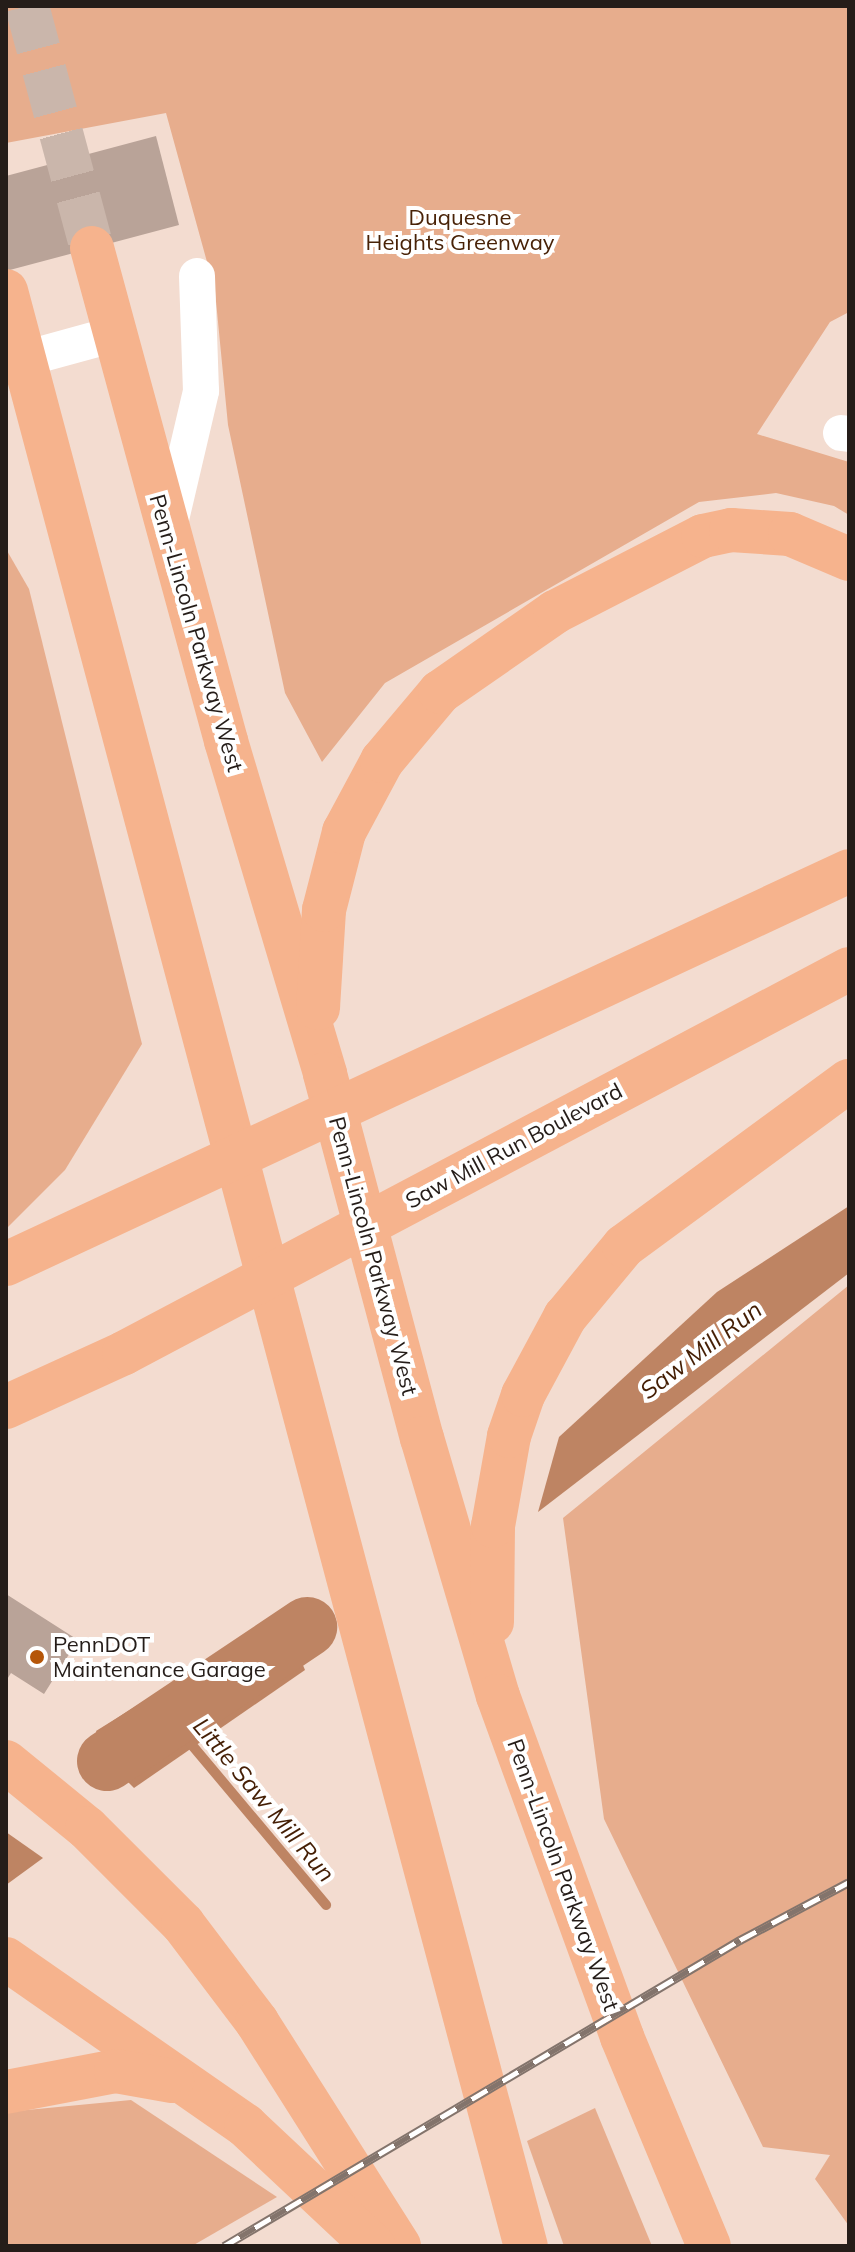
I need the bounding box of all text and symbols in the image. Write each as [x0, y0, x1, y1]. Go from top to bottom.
park label: Duquesne Heights Greenway [366, 204, 554, 256]
street label: Penn-Lincoln Parkway West [144, 491, 248, 775]
street label: Saw Mill Run Boulevard [401, 1078, 627, 1214]
street label: Penn-Lincoln Parkway West [323, 1114, 423, 1398]
water label: Saw Mill Run [634, 1295, 768, 1405]
place label: PennDOT Maintenance Garage [53, 1631, 266, 1682]
marker: PennDOT Maintenance Garage [28, 1648, 46, 1666]
water label: Little Saw Mill Run [187, 1712, 341, 1888]
street label: Penn-Lincoln Parkway West [501, 1736, 625, 2014]

